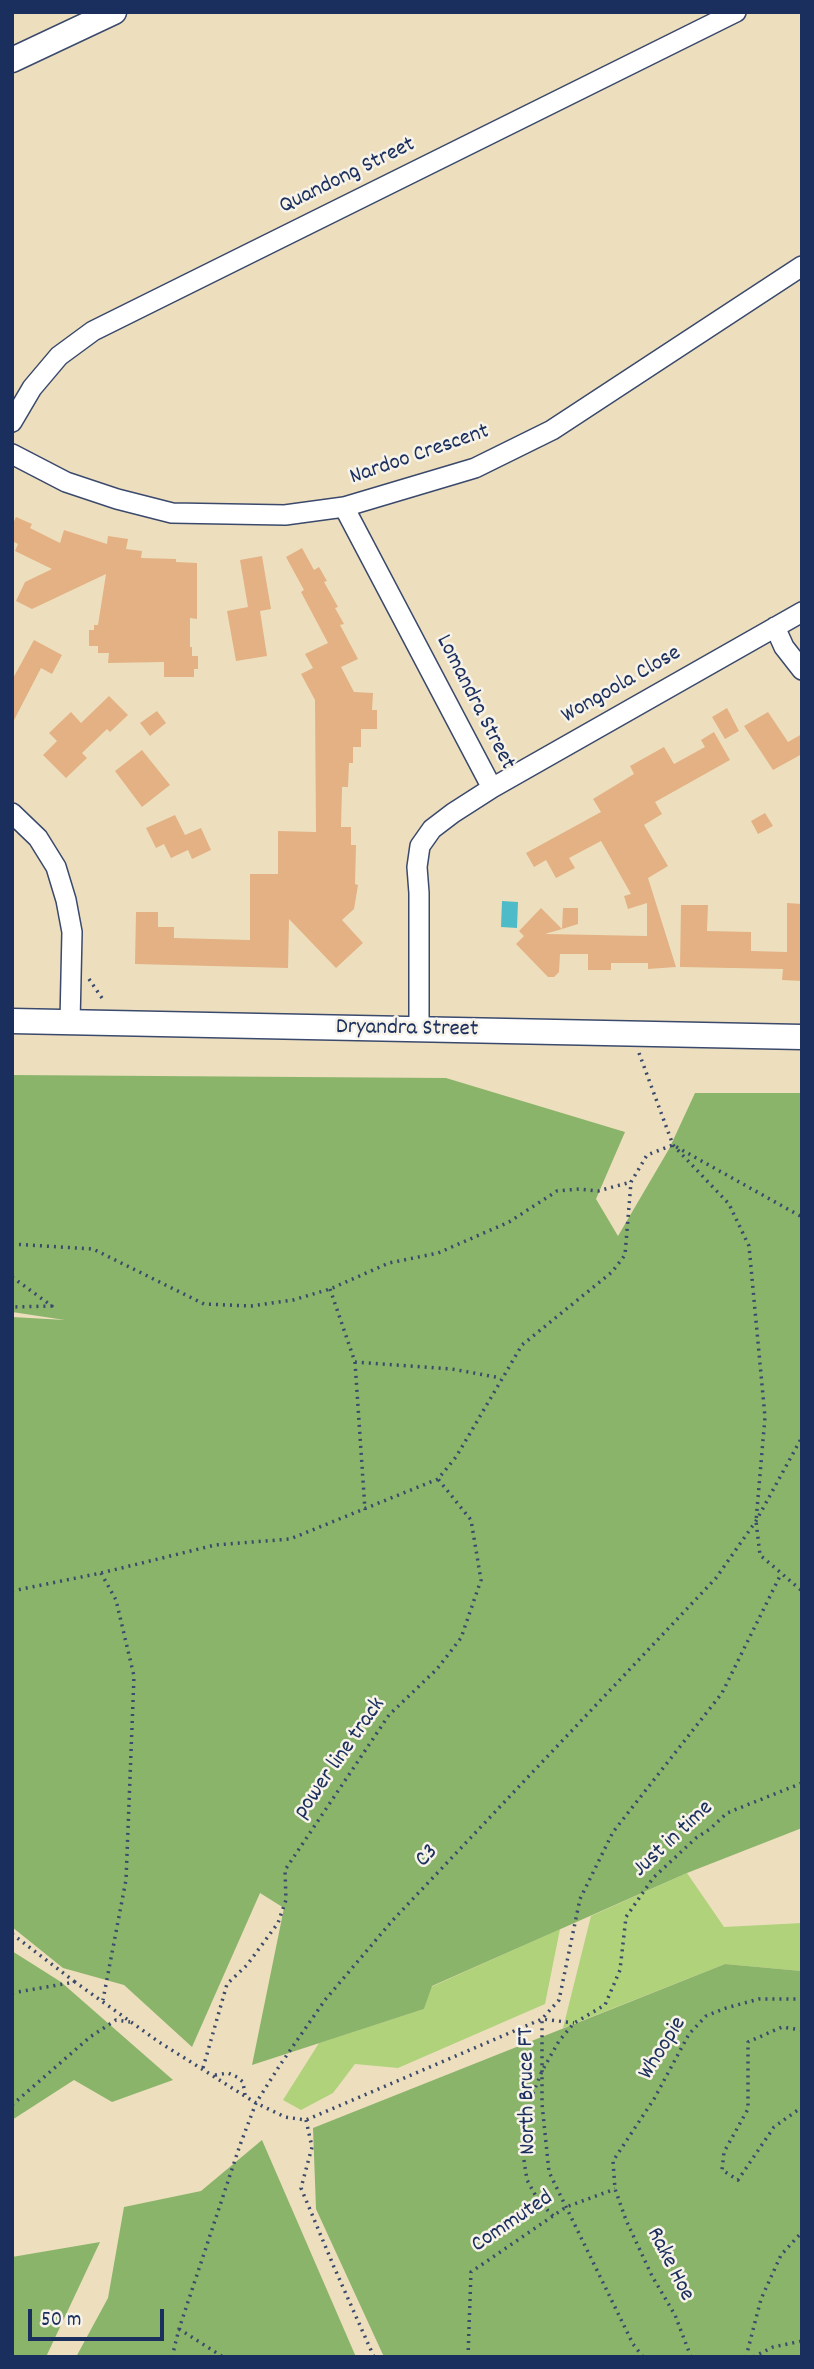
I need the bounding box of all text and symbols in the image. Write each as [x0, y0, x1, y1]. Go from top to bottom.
street label: Quandong Street [276, 132, 420, 222]
street label: Nardoo Crescent [347, 419, 493, 493]
street label: Lomandra Street [428, 631, 520, 775]
street label: Wongoola Close [558, 641, 686, 731]
street label: Dryandra Street [336, 1015, 478, 1045]
street label: power line track [289, 1693, 393, 1825]
street label: Just in time [628, 1796, 720, 1884]
street label: C3 [411, 1840, 445, 1874]
street label: Whoopie [634, 2012, 694, 2086]
street label: North Bruce FT [514, 2027, 544, 2155]
street label: Commuted [467, 2186, 559, 2260]
street label: Rake Hoe [639, 2224, 699, 2306]
scale bar [32, 2296, 168, 2340]
text: 50 m [41, 2306, 81, 2336]

